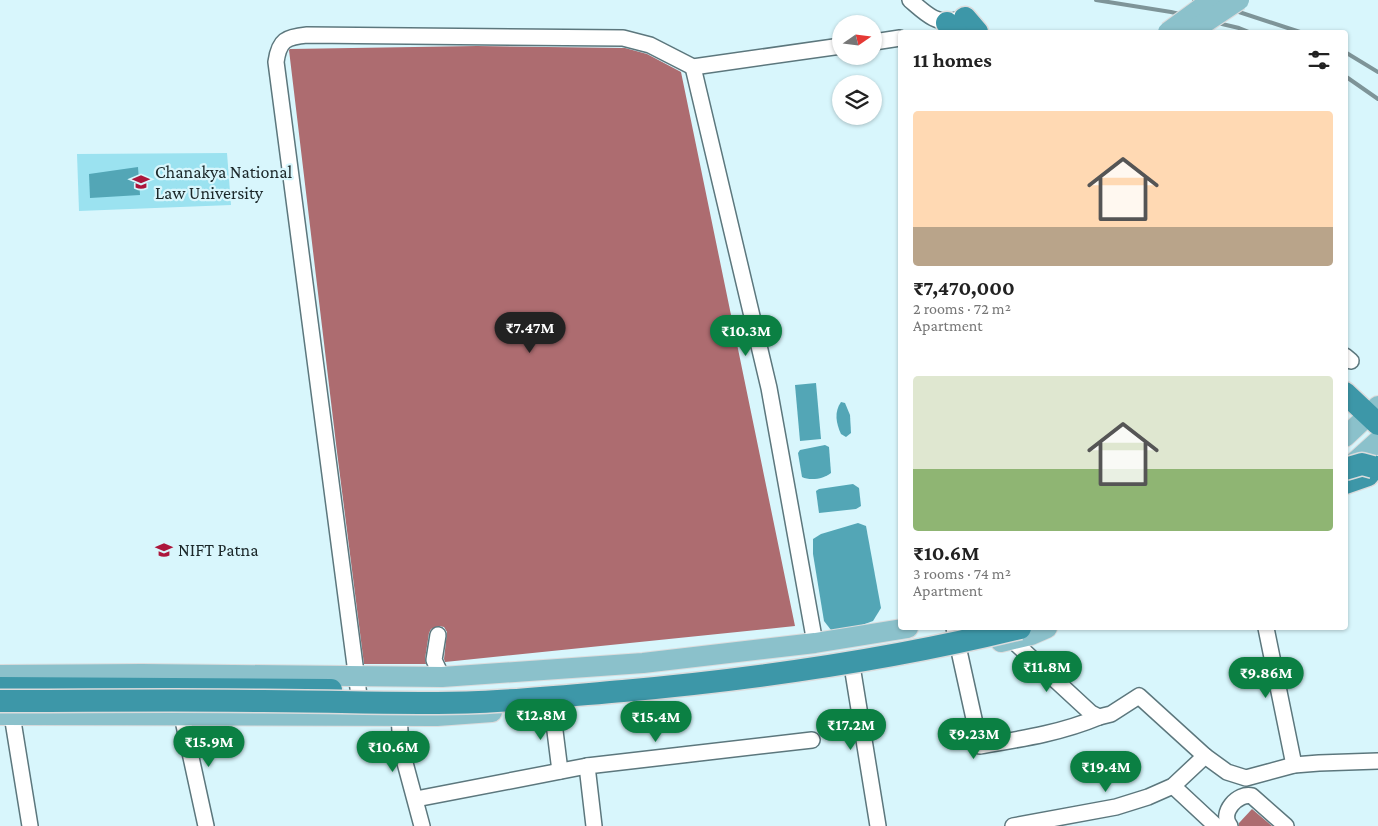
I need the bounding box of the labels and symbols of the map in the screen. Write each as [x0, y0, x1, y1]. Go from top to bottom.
north arrow [832, 15, 882, 65]
place label: Chanakya National Law University [155, 162, 292, 203]
school or university icon: Chanakya National Law University [131, 172, 151, 192]
pin: ₹7.47M [489, 312, 571, 354]
pin: ₹10.3M [705, 314, 787, 357]
school or university icon: NIFT Patna [154, 540, 174, 560]
place label: NIFT Patna [178, 540, 259, 560]
pin: ₹11.8M [1006, 650, 1088, 693]
pin: ₹9.86M [1225, 656, 1307, 699]
pin: ₹12.8M [500, 698, 582, 741]
pin: ₹15.4M [615, 700, 697, 743]
pin: ₹17.2M [810, 708, 892, 751]
pin: ₹9.23M [933, 718, 1015, 760]
pin: ₹15.9M [168, 726, 250, 768]
pin: ₹10.6M [352, 730, 434, 773]
pin: ₹19.4M [1065, 750, 1147, 793]

